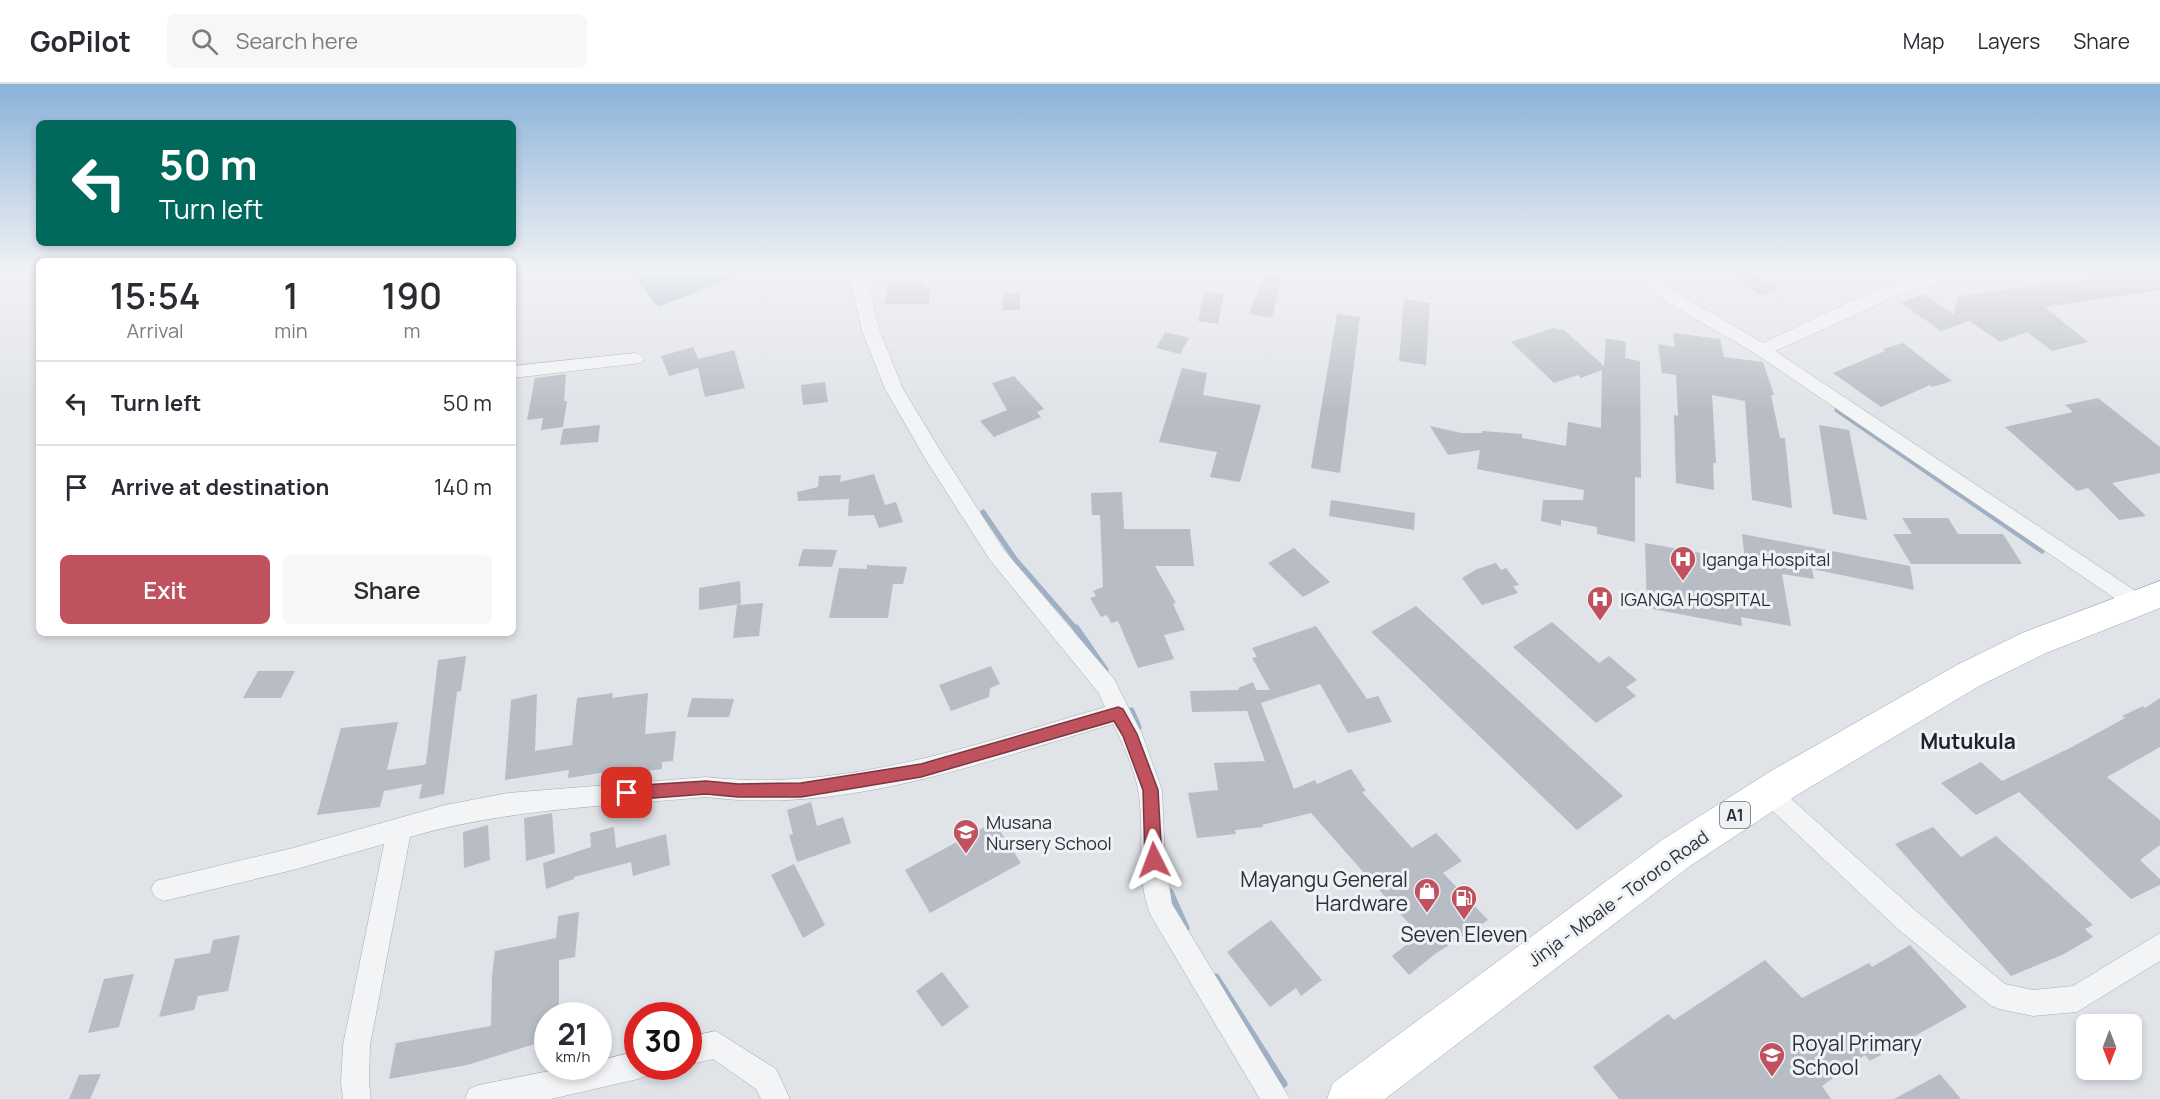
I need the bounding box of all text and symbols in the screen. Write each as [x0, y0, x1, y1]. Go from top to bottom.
search box [167, 14, 587, 68]
text: GoPilot [30, 22, 131, 60]
icon: search [188, 25, 221, 58]
text: Search here [236, 26, 358, 56]
text: Map [1903, 27, 1944, 55]
text: Layers [1977, 27, 2040, 55]
text: Share [2073, 27, 2130, 55]
text: 50 m [159, 135, 257, 193]
icon: left [60, 144, 138, 222]
text: Turn left [159, 190, 263, 227]
text: 15:54 [110, 271, 200, 320]
text: 1 [283, 271, 299, 320]
text: 190 [382, 271, 442, 320]
text: Arrival [127, 317, 184, 344]
text: min [274, 317, 308, 344]
text: m [403, 317, 420, 344]
icon: left [60, 387, 93, 420]
text: Turn left [111, 388, 201, 418]
text: 50 m [443, 388, 492, 418]
icon: arrive [60, 471, 93, 504]
text: Arrive at destination [111, 472, 329, 502]
text: 140 m [434, 472, 492, 502]
hospital icon: Iganga Hospital [1668, 544, 1698, 582]
place label: Iganga Hospital [1702, 547, 1830, 571]
button: Exit [60, 555, 270, 624]
button: Share [282, 555, 492, 624]
hospital icon: IGANGA HOSPITAL [1585, 584, 1615, 622]
place label: IGANGA HOSPITAL [1620, 587, 1770, 611]
district label: Mutukula [1920, 727, 2016, 755]
pin [601, 767, 652, 818]
icon: arrive [610, 776, 643, 809]
road number: A1 [1720, 802, 1750, 828]
place label: Musana Nursery School [986, 810, 1112, 855]
school or university icon: Musana Nursery School [951, 817, 981, 855]
street label: Jinja - Mbale - Tororo Road [1523, 824, 1713, 972]
position arrow [1122, 828, 1186, 892]
place label: Mayangu General Hardware [1240, 865, 1408, 917]
shop icon: Mayangu General Hardware [1412, 876, 1442, 914]
fuel station icon: Seven Eleven [1449, 883, 1479, 921]
place label: Seven Eleven [1400, 920, 1528, 948]
speed limit sign: 30 [624, 1002, 702, 1080]
text: 21 [557, 1013, 589, 1054]
north arrow [2076, 1014, 2142, 1080]
map controls [2076, 1014, 2142, 1080]
place label: Royal Primary School [1792, 1029, 1922, 1081]
school or university icon: Royal Primary School [1757, 1040, 1787, 1078]
text: km/h [556, 1046, 590, 1067]

